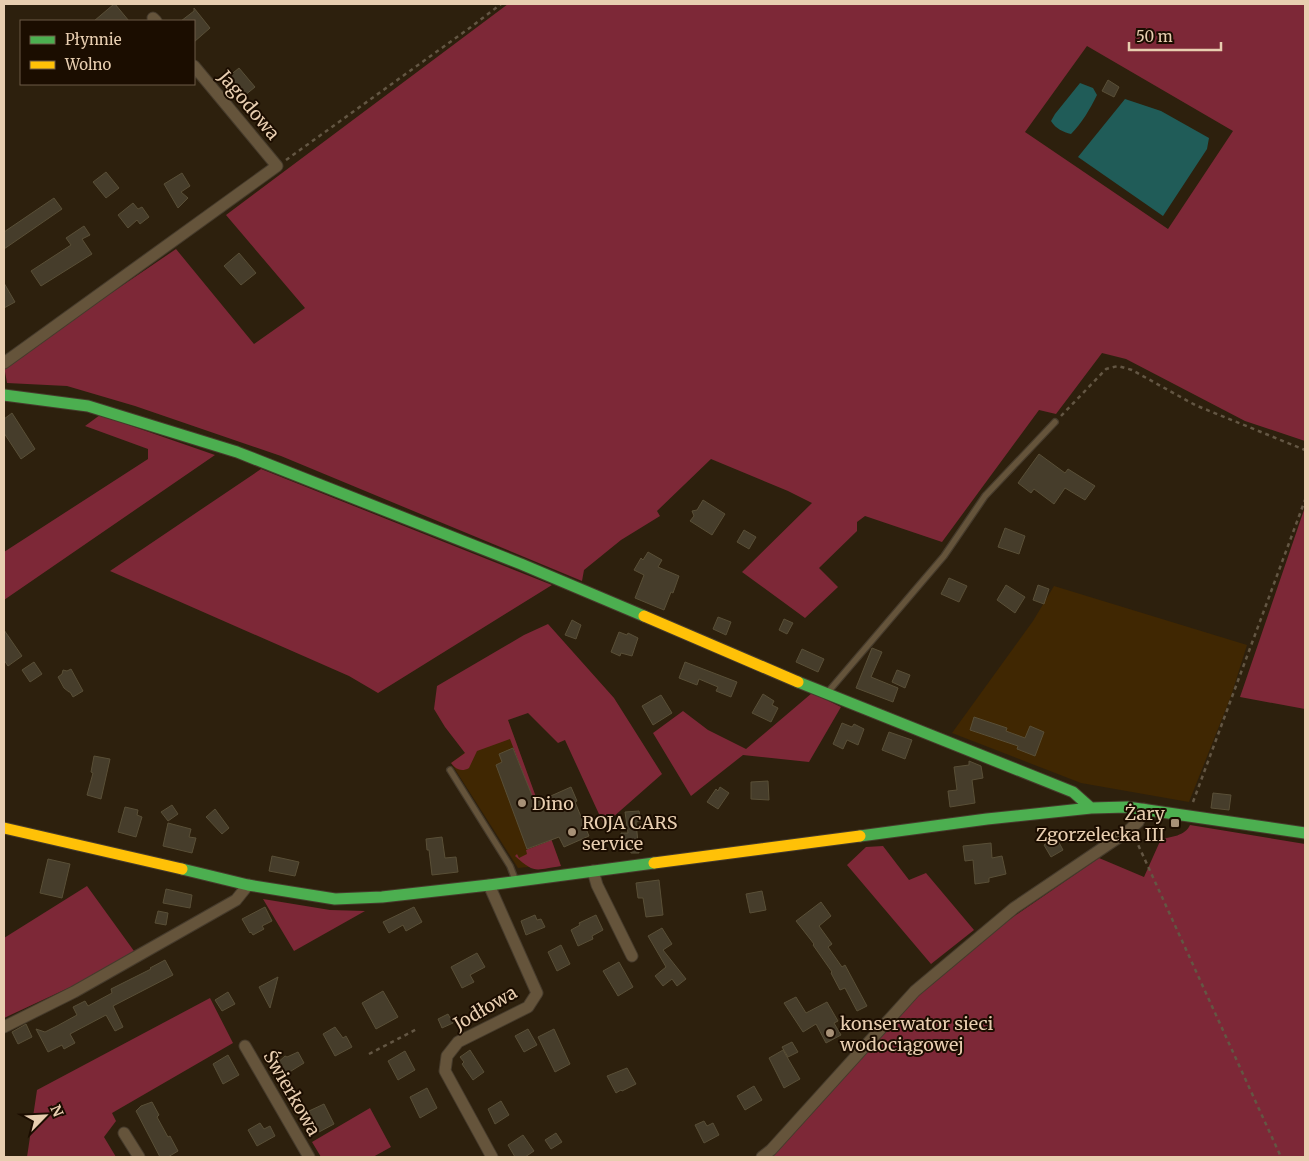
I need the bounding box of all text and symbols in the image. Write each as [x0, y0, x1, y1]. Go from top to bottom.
legend [20, 20, 195, 85]
scale bar [1129, 20, 1222, 52]
text: 50 m [1136, 27, 1173, 46]
text: Płynnie [65, 30, 122, 49]
text: Wolno [64, 55, 112, 74]
street label: Jagodowa [213, 65, 285, 145]
place label: Dino [532, 792, 574, 815]
marker: Dino [516, 797, 528, 809]
place label: Żary Zgorzelecka III [1036, 802, 1166, 846]
place label: ROJA CARS service [582, 811, 678, 855]
marker: Żary Zgorzelecka III [1169, 817, 1181, 829]
marker: ROJA CARS service [566, 826, 578, 838]
street label: Jodłowa [448, 981, 521, 1036]
place label: konserwator sieci wodociągowej [839, 1012, 994, 1056]
marker: konserwator sieci wodociągowej [824, 1027, 836, 1039]
street label: Świerkowa [258, 1046, 326, 1140]
north arrow [20, 1091, 70, 1141]
text: N [46, 1102, 67, 1119]

